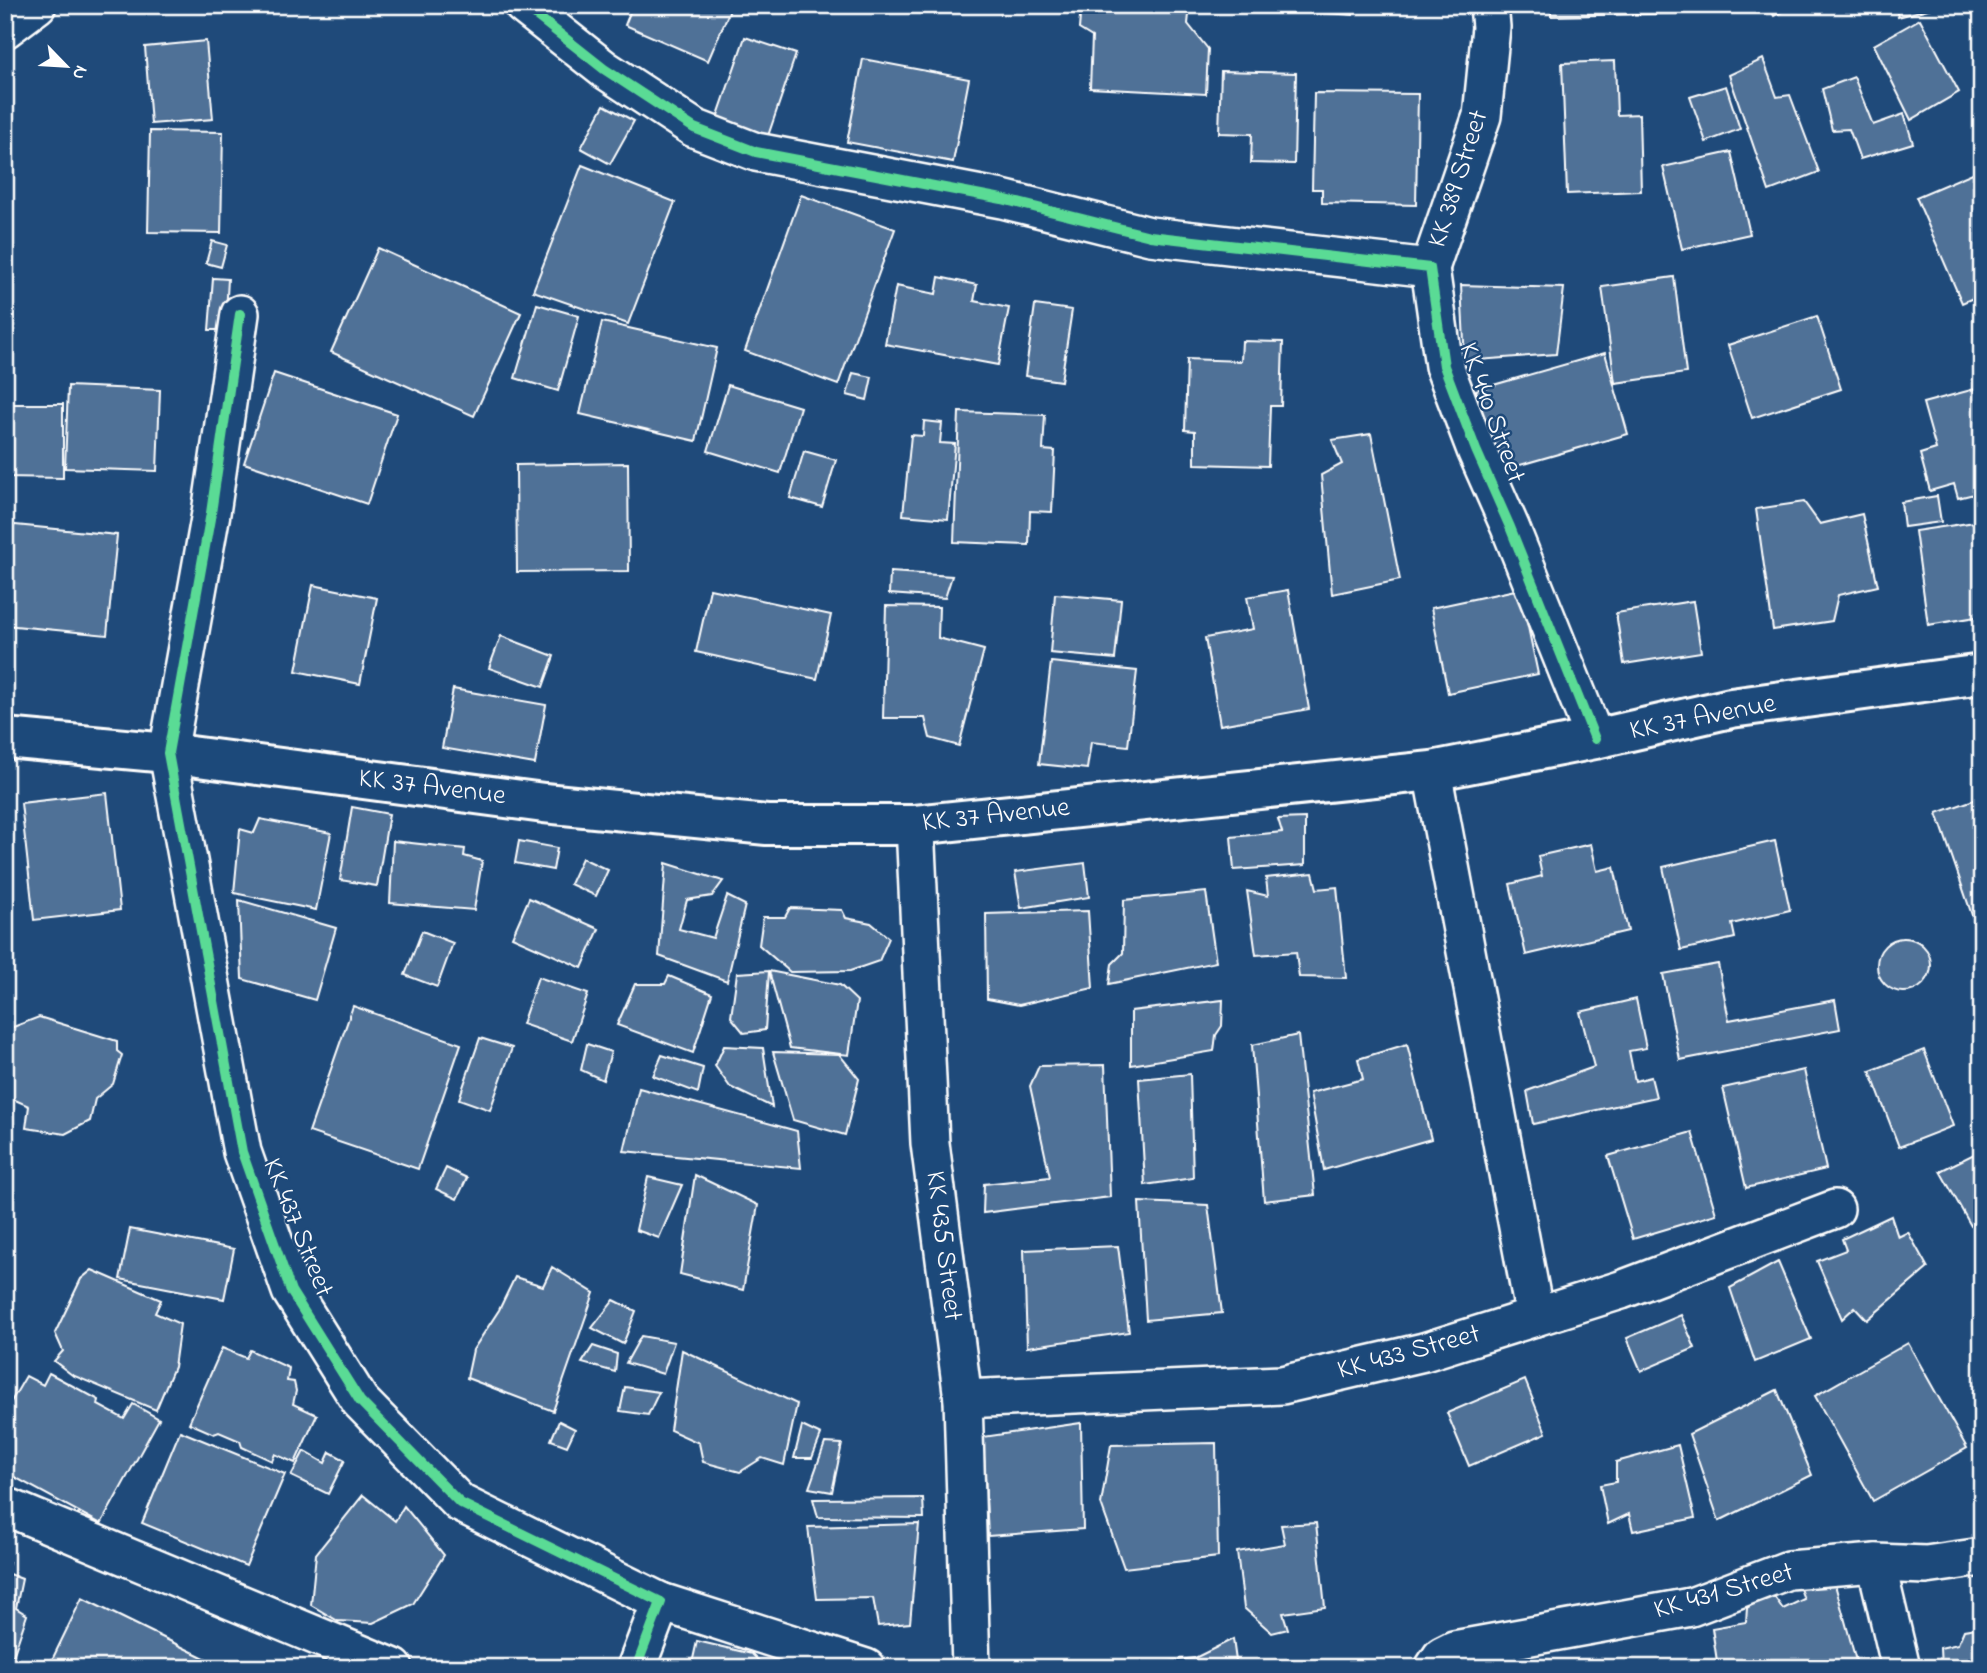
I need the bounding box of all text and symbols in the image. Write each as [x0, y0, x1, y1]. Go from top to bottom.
north arrow [32, 32, 102, 102]
text: N [64, 61, 94, 84]
street label: KK 389 Street [1418, 105, 1500, 253]
street label: KK 440 Street [1447, 337, 1535, 489]
street label: KK 37 Avenue [1626, 684, 1780, 752]
street label: KK 37 Avenue [356, 759, 508, 817]
street label: KK 37 Avenue [920, 788, 1072, 844]
street label: KK 437 Street [251, 1152, 343, 1304]
street label: KK 435 Street [913, 1169, 973, 1323]
street label: KK 433 Street [1333, 1314, 1485, 1392]
street label: KK 431 Street [1649, 1552, 1799, 1632]

